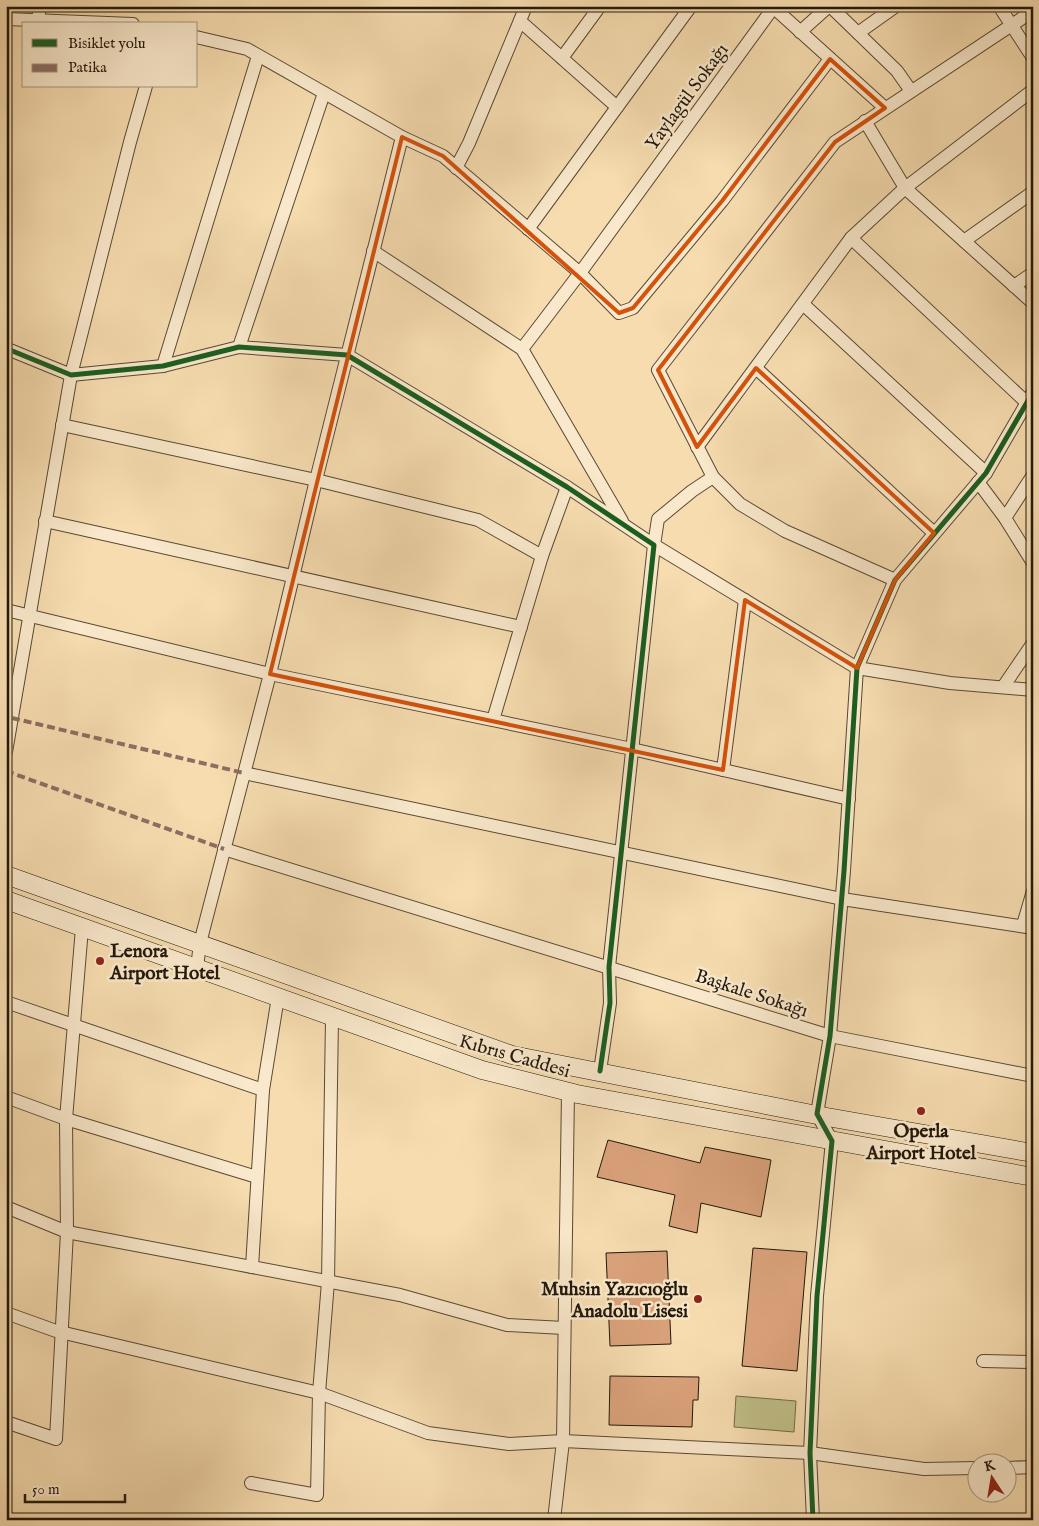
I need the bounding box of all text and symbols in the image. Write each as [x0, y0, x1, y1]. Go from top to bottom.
legend [22, 22, 198, 88]
text: Bisiklet yolu [68, 34, 146, 53]
street label: Yaylagül Sokağı [641, 39, 734, 155]
text: Patika [68, 58, 107, 77]
place label: Lenora Airport Hotel [109, 940, 221, 986]
marker: Lenora Airport Hotel [94, 955, 106, 967]
street label: Başkale Sokağı [692, 964, 811, 1023]
street label: Kıbrıs Caddesi [456, 1030, 573, 1084]
marker: Operla Airport Hotel [915, 1105, 927, 1117]
place label: Operla Airport Hotel [865, 1120, 977, 1166]
place label: Muhsin Yazıcıoğlu Anadolu Lisesi [541, 1278, 688, 1324]
marker: Muhsin Yazıcıoğlu Anadolu Lisesi [692, 1293, 704, 1305]
north arrow [966, 1454, 1016, 1504]
text: K [983, 1456, 997, 1476]
scale bar [25, 1471, 125, 1503]
text: 50 m [32, 1480, 60, 1499]

